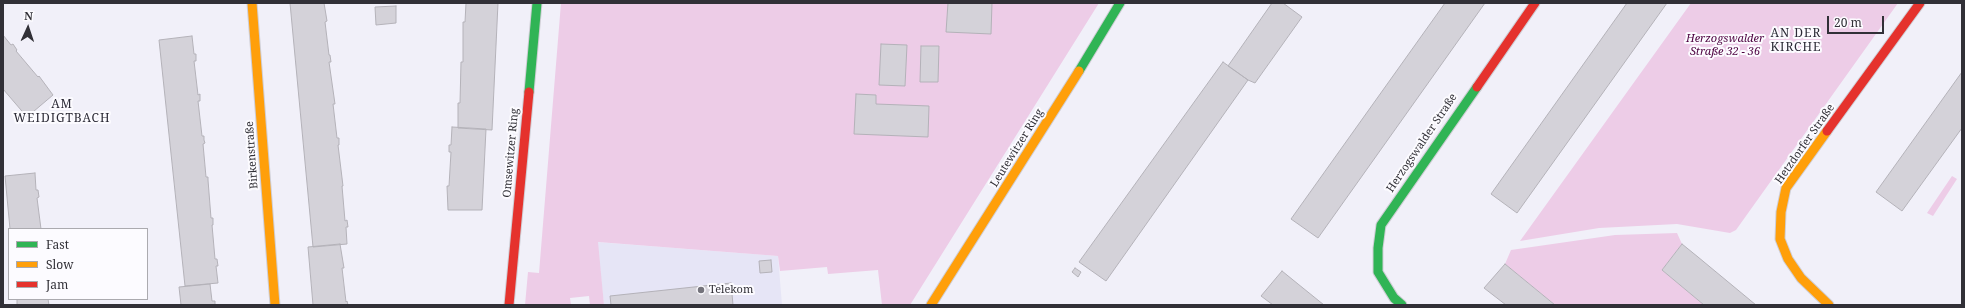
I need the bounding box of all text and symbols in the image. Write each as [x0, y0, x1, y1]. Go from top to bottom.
north arrow [8, 8, 48, 48]
text: N [24, 8, 33, 23]
scale bar [1829, 8, 1886, 34]
text: 20 m [1834, 14, 1862, 31]
district label: AN DER KIRCHE [1771, 27, 1821, 55]
park label: Herzogswalder Straße 32 - 36 [1686, 32, 1764, 58]
street label: Herzogswalder Straße [1384, 91, 1460, 195]
district label: AM WEIDIGTBACH [14, 98, 110, 126]
street label: Hetzdorfer Straße [1773, 102, 1837, 186]
street label: Leutewitzer Ring [988, 106, 1046, 190]
street label: Omsewitzer Ring [501, 108, 521, 198]
street label: Birkenstraße [243, 121, 261, 189]
legend [8, 228, 148, 300]
text: Fast [46, 236, 69, 253]
text: Slow [46, 256, 74, 273]
text: Jam [46, 276, 68, 293]
place label: Telekom [709, 283, 753, 297]
marker: Telekom [696, 285, 706, 295]

